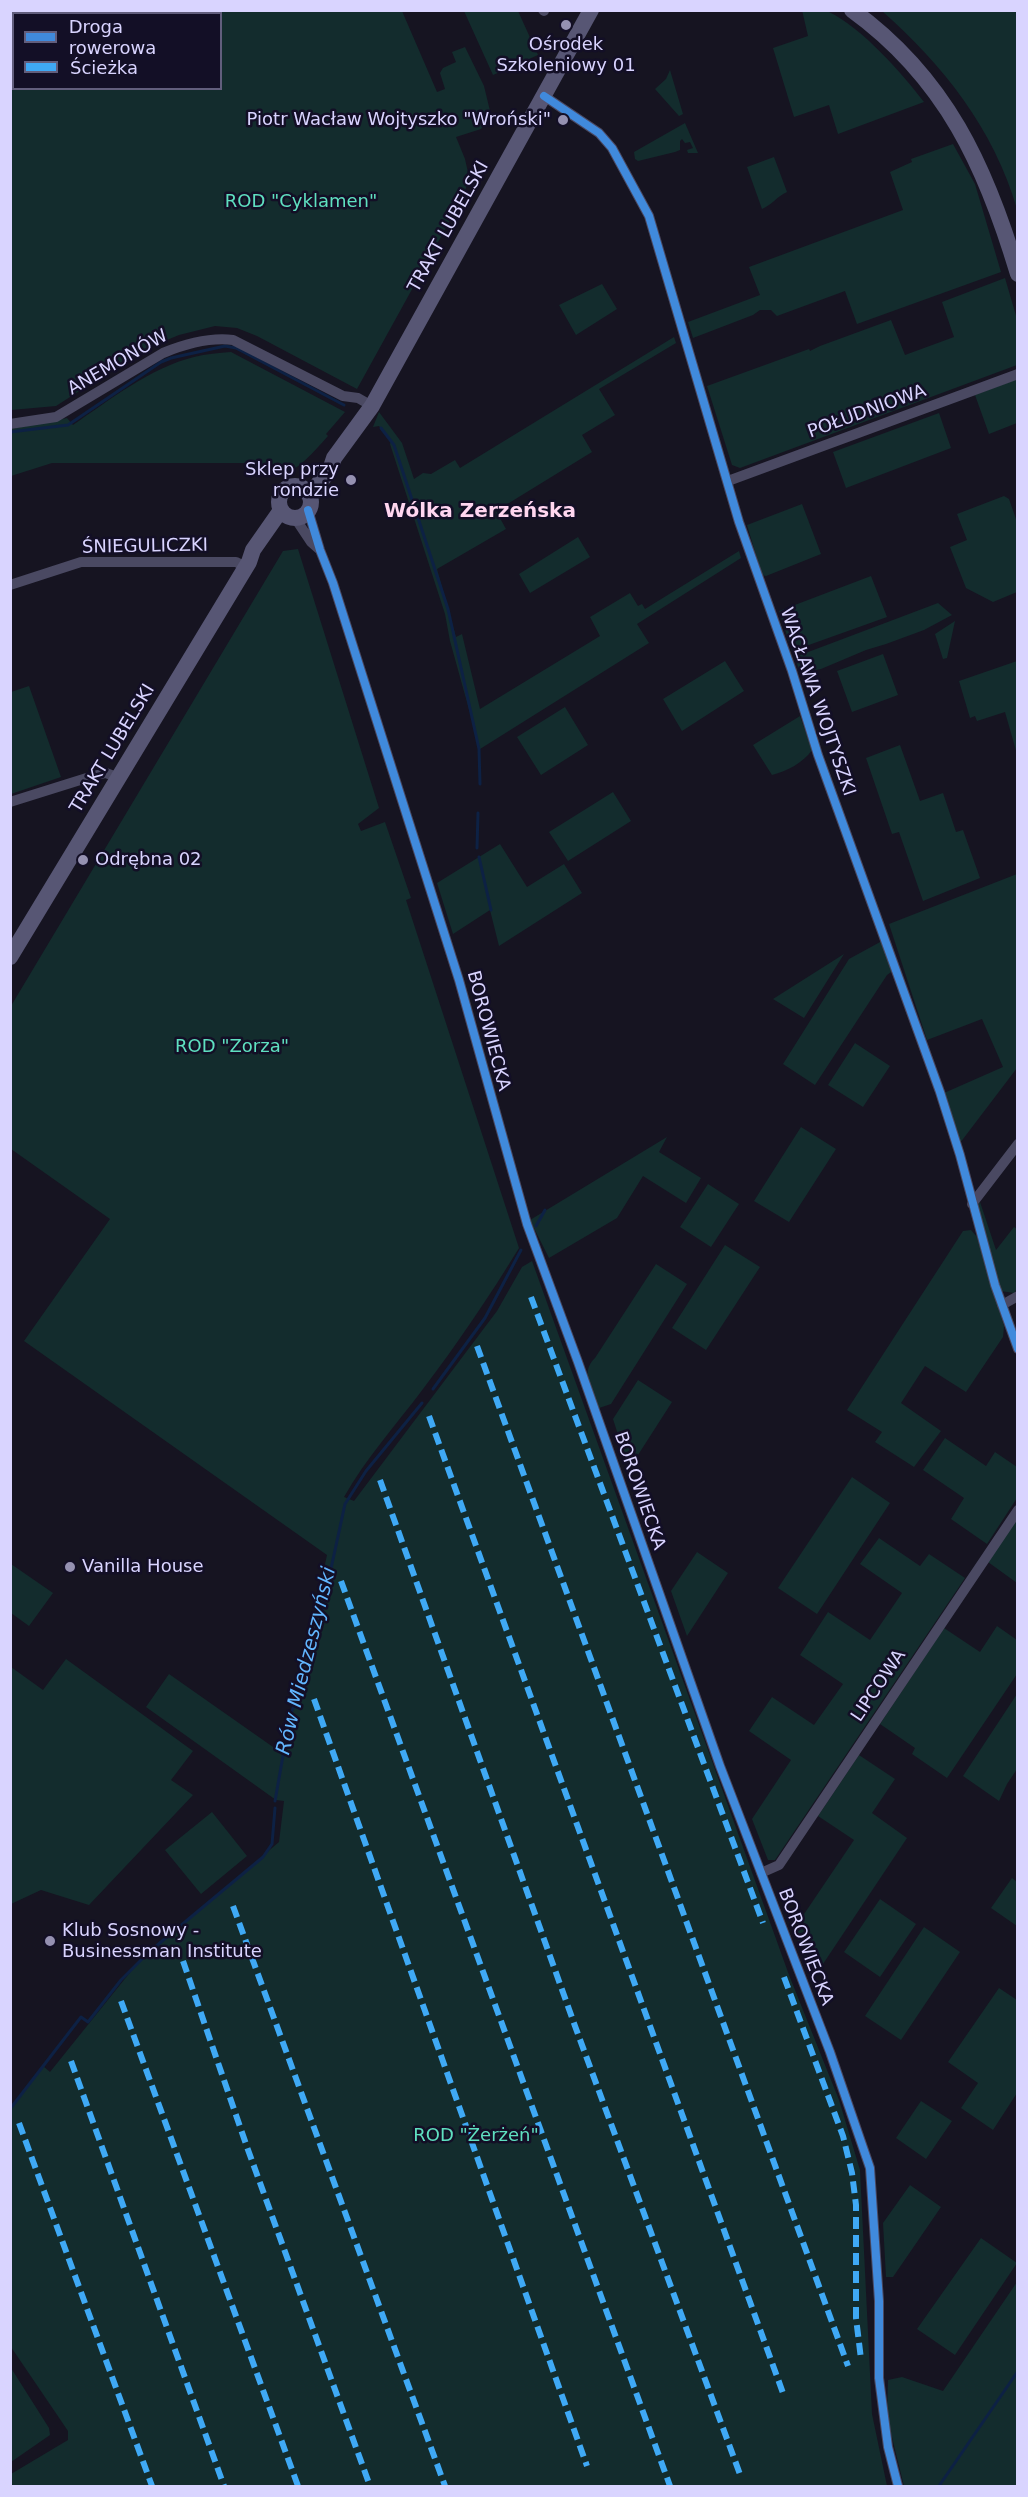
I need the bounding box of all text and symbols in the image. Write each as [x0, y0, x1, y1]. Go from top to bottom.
legend [12, 12, 222, 90]
text: Droga rowerowa [69, 16, 156, 58]
marker: Ośrodek Szkoleniowy 01 [559, 18, 573, 32]
place label: Ośrodek Szkoleniowy 01 [496, 34, 636, 76]
text: Ścieżka [70, 57, 138, 78]
place label: Piotr Wacław Wojtyszko "Wroński" [247, 109, 551, 131]
marker: Piotr Wacław Wojtyszko "Wroński" [556, 113, 570, 127]
street label: TRAKT LUBELSKI [404, 158, 494, 296]
park label: ROD "Cyklamen" [225, 191, 377, 213]
street label: ANEMONÓW [64, 326, 172, 400]
street label: POŁUDNIOWA [805, 381, 929, 443]
place label: Sklep przy rondzie [245, 459, 339, 502]
marker: Sklep przy rondzie [344, 473, 358, 487]
district label: Wólka Zerzeńska [384, 500, 576, 524]
street label: ŚNIEGULICZKI [82, 535, 208, 559]
street label: WACŁAWA WOJTYSZKI [775, 605, 859, 799]
street label: TRAKT LUBELSKI [66, 681, 160, 817]
place label: Odrębna 02 [95, 849, 202, 871]
marker: Odrębna 02 [76, 853, 90, 867]
street label: BOROWIECKA [462, 968, 514, 1094]
park label: ROD "Zorza" [175, 1036, 289, 1058]
street label: BOROWIECKA [609, 1429, 669, 1553]
place label: Vanilla House [82, 1556, 204, 1578]
marker: Vanilla House [63, 1560, 77, 1574]
water label: Rów Miedzeszyński [272, 1565, 342, 1757]
street label: LIPCOWA [847, 1646, 911, 1726]
street label: BOROWIECKA [773, 1885, 837, 2009]
place label: Klub Sosnowy - Businessman Institute [62, 1920, 262, 1962]
marker: Klub Sosnowy - Businessman Institute [43, 1934, 57, 1948]
park label: ROD "Żerżeń" [413, 2125, 539, 2147]

